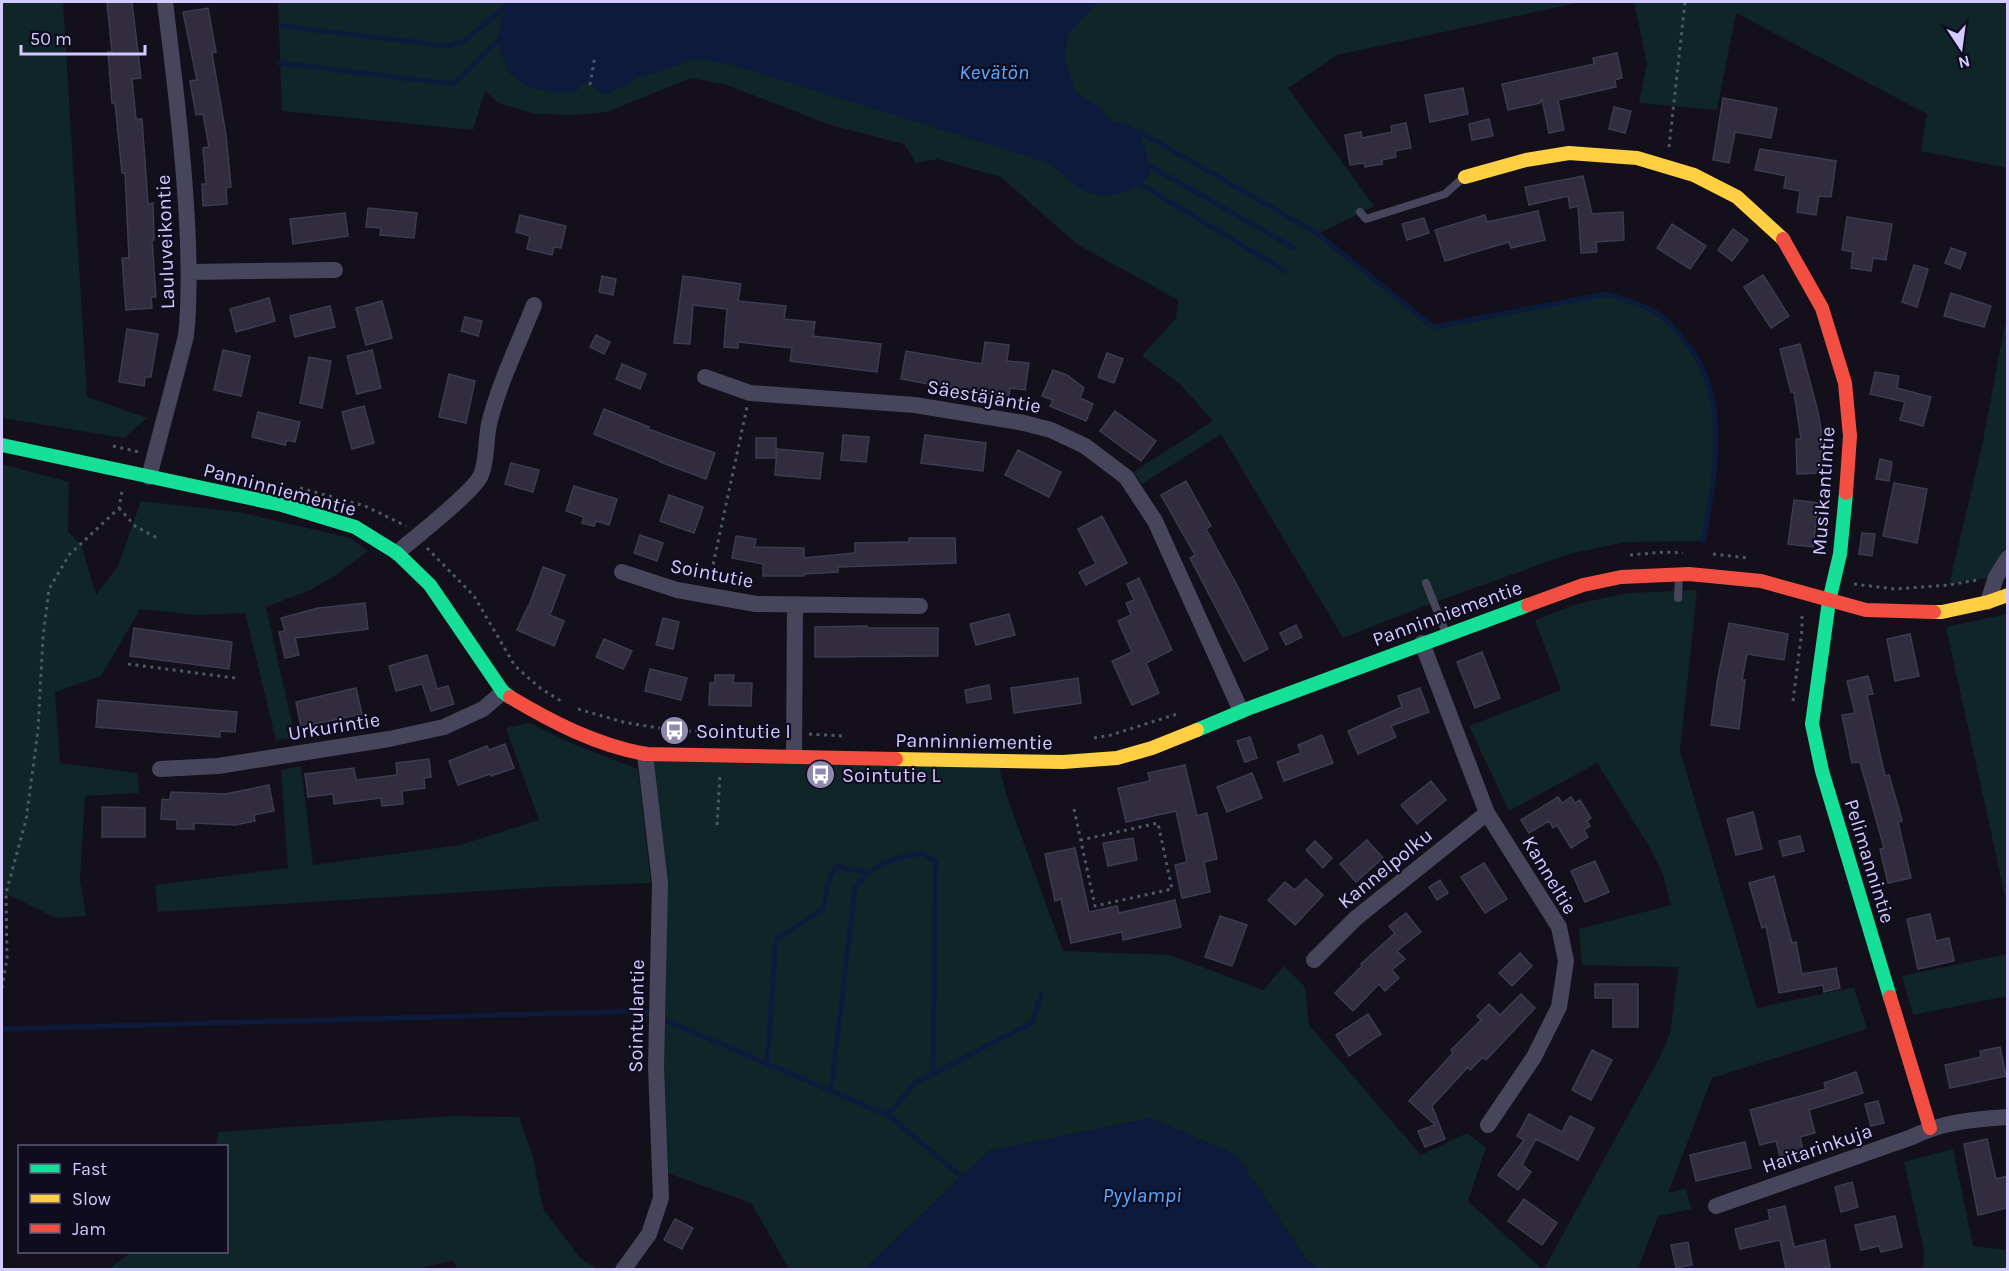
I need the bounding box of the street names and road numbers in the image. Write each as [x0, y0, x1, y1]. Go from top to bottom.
street label: Lauluveikontie [152, 174, 179, 310]
street label: Säestäjäntie [925, 375, 1043, 418]
street label: Musikantintie [1808, 426, 1839, 556]
street label: Panninniementie [201, 458, 359, 521]
street label: Sointutie [668, 554, 756, 593]
street label: Panninniementie [1369, 576, 1525, 651]
street label: Urkurintie [287, 708, 382, 745]
street label: Panninniementie [895, 729, 1053, 754]
street label: Pelimannintie [1840, 796, 1899, 926]
street label: Kannelpolku [1333, 823, 1437, 913]
street label: Kanneltie [1517, 832, 1582, 918]
street label: Sointulantie [624, 959, 649, 1073]
street label: Haitarinkuja [1759, 1119, 1875, 1178]

